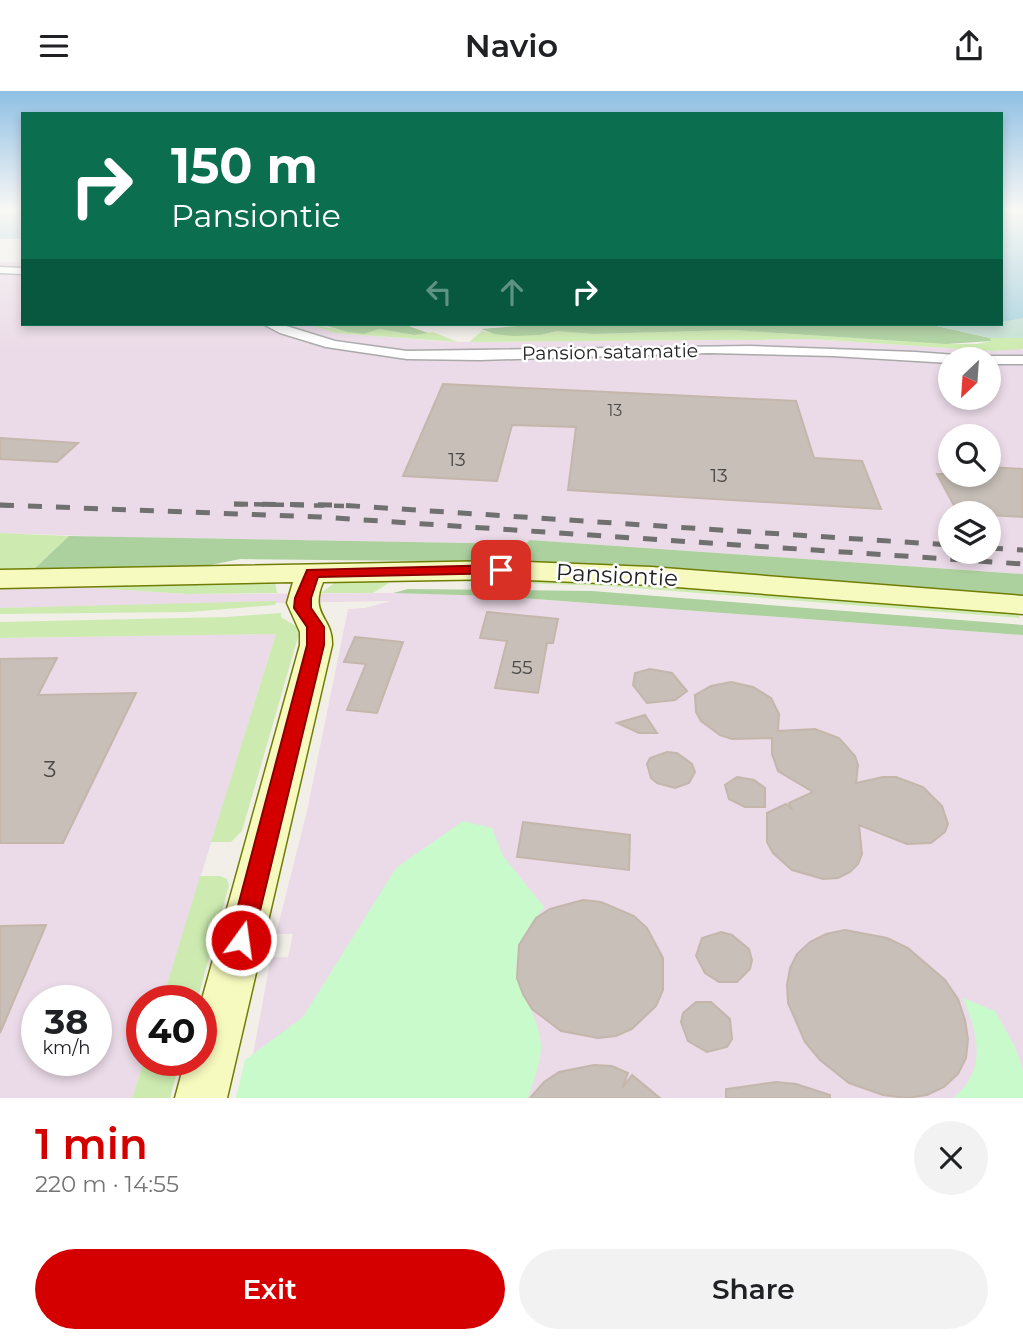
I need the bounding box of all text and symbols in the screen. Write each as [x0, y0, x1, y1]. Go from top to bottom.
text: Navio [465, 26, 558, 65]
icon: menu [35, 27, 73, 65]
icon: share [950, 27, 988, 65]
text: 150 m [171, 136, 318, 195]
icon: right [56, 140, 147, 231]
text: Pansiontie [171, 196, 341, 235]
icon: left [420, 273, 458, 311]
icon: ahead [493, 273, 531, 311]
icon: right [566, 273, 604, 311]
street label: Pansion satamatie [522, 339, 698, 365]
north arrow [938, 347, 1001, 409]
map controls [938, 347, 1001, 564]
house number: 13 [608, 401, 622, 420]
button: search [938, 424, 1001, 487]
house number: 13 [448, 448, 466, 471]
house number: 13 [710, 464, 728, 487]
button: layers [938, 501, 1001, 564]
pin [471, 540, 531, 600]
icon: arrive [482, 551, 520, 589]
street label: Pansiontie [555, 558, 679, 592]
house number: 55 [511, 656, 533, 679]
house number: 3 [44, 755, 56, 783]
position arrow [204, 903, 278, 977]
speed limit sign: 40 [126, 985, 217, 1076]
text: 38 [45, 1000, 88, 1043]
text: km/h [42, 1037, 91, 1059]
text: 1 min [35, 1118, 148, 1170]
button: close [914, 1121, 988, 1195]
text: 220 m · 14:55 [35, 1170, 179, 1198]
button: Exit [35, 1249, 505, 1329]
button: Share [519, 1249, 988, 1329]

